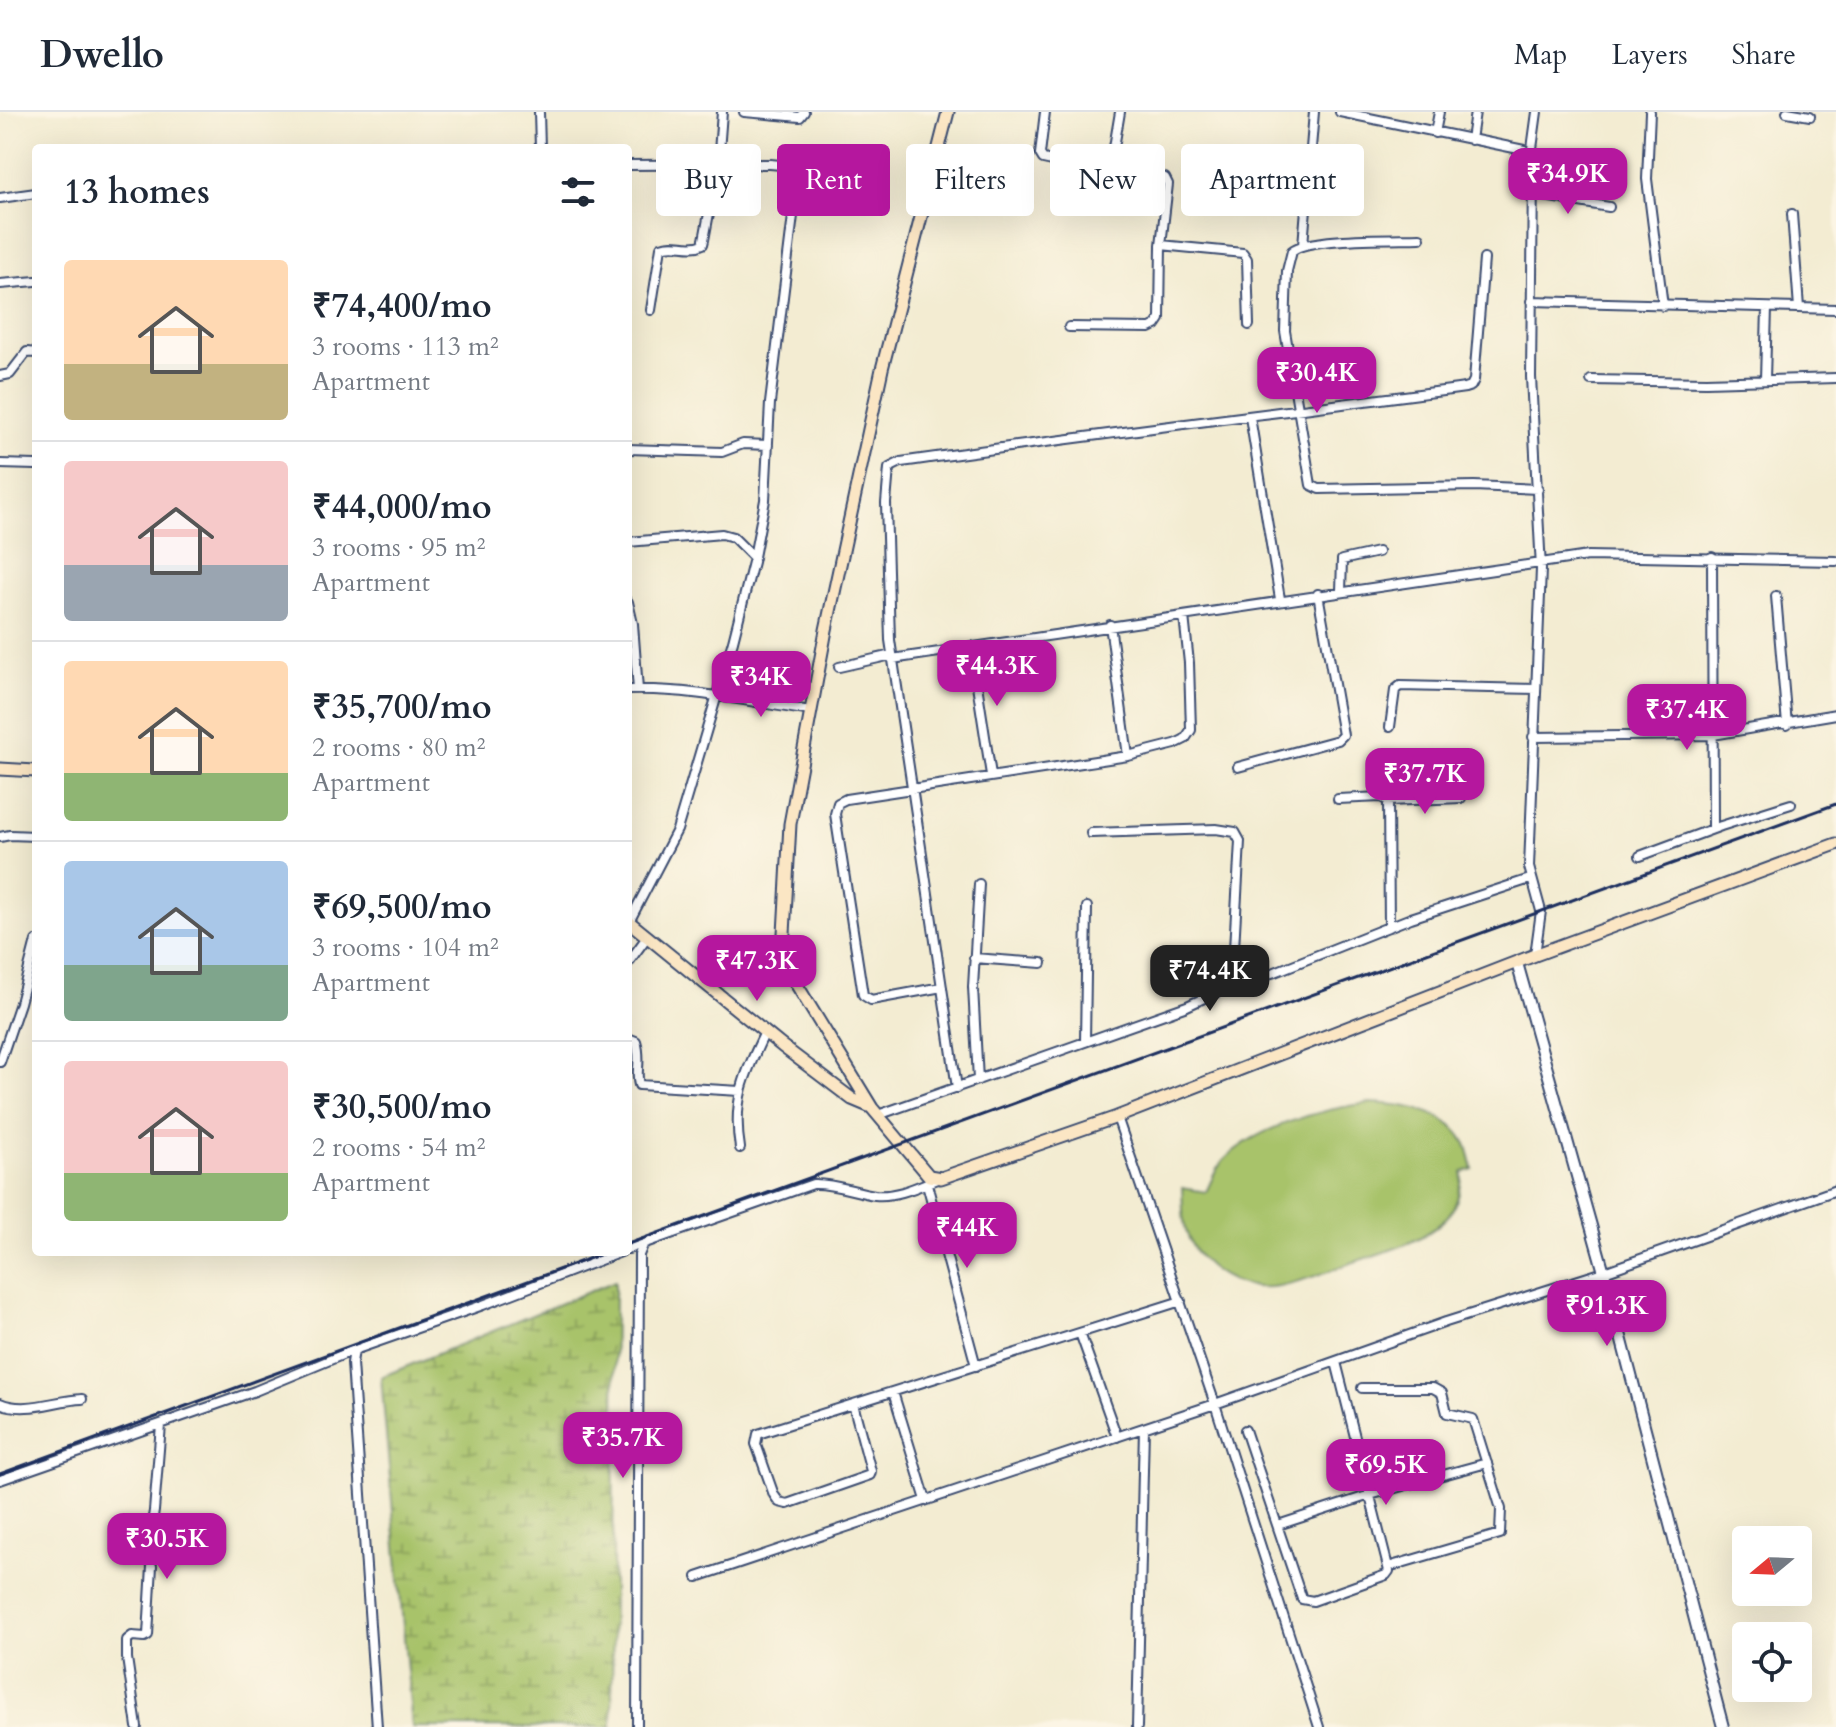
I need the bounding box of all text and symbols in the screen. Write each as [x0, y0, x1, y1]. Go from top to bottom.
text: Dwello [40, 29, 164, 81]
text: Map [1514, 36, 1567, 74]
text: Layers [1611, 36, 1688, 74]
text: Share [1732, 36, 1796, 74]
chip: Buy [656, 144, 761, 216]
chip: Rent [777, 144, 890, 216]
chip: Filters [906, 144, 1034, 216]
chip: New [1050, 144, 1165, 216]
chip: Apartment [1181, 144, 1364, 216]
pin: ₹34.9K [1503, 148, 1633, 216]
text: ₹34.9K [1526, 156, 1610, 191]
text: 13 homes [64, 169, 210, 215]
icon: filters [556, 170, 600, 214]
text: ₹74,400/mo [312, 283, 492, 329]
icon: home [128, 292, 224, 388]
text: 3 rooms · 113 m² [312, 329, 499, 364]
pin: ₹30.4K [1252, 347, 1382, 415]
text: ₹30.4K [1275, 355, 1359, 390]
text: Apartment [312, 364, 430, 399]
text: ₹44,000/mo [312, 484, 492, 530]
icon: home [128, 493, 224, 589]
text: 3 rooms · 95 m² [312, 530, 485, 565]
text: Apartment [312, 565, 430, 600]
pin: ₹44.3K [932, 640, 1062, 708]
text: ₹44.3K [955, 648, 1039, 683]
pin: ₹34K [714, 651, 808, 719]
text: ₹34K [730, 659, 792, 694]
text: ₹35,700/mo [312, 684, 492, 730]
pin: ₹37.4K [1622, 684, 1752, 752]
text: ₹37.4K [1645, 692, 1729, 727]
icon: home [128, 693, 224, 789]
text: 2 rooms · 80 m² [312, 730, 485, 765]
pin: ₹37.7K [1360, 748, 1490, 816]
text: ₹37.7K [1383, 756, 1467, 791]
text: Apartment [312, 765, 430, 800]
text: ₹69,500/mo [312, 884, 492, 930]
icon: home [128, 893, 224, 989]
text: 3 rooms · 104 m² [312, 930, 499, 965]
pin: ₹47.3K [692, 935, 822, 1003]
text: ₹47.3K [715, 943, 799, 978]
pin: ₹74.4K [1145, 945, 1275, 1013]
text: ₹74.4K [1168, 953, 1252, 988]
text: Apartment [312, 965, 430, 1000]
text: ₹30,500/mo [312, 1084, 492, 1130]
icon: home [128, 1093, 224, 1189]
text: 2 rooms · 54 m² [312, 1130, 485, 1165]
text: Apartment [312, 1165, 430, 1200]
pin: ₹44K [920, 1202, 1014, 1270]
text: ₹44K [936, 1210, 998, 1245]
pin: ₹91.3K [1542, 1280, 1672, 1348]
text: ₹91.3K [1565, 1288, 1649, 1323]
pin: ₹35.7K [558, 1412, 688, 1480]
text: ₹35.7K [581, 1420, 665, 1455]
pin: ₹69.5K [1321, 1439, 1451, 1507]
text: ₹69.5K [1344, 1447, 1428, 1482]
pin: ₹30.5K [102, 1513, 232, 1581]
text: ₹30.5K [125, 1521, 209, 1556]
north arrow [1732, 1526, 1812, 1606]
map controls [1732, 1526, 1812, 1702]
button: locate [1732, 1622, 1812, 1702]

